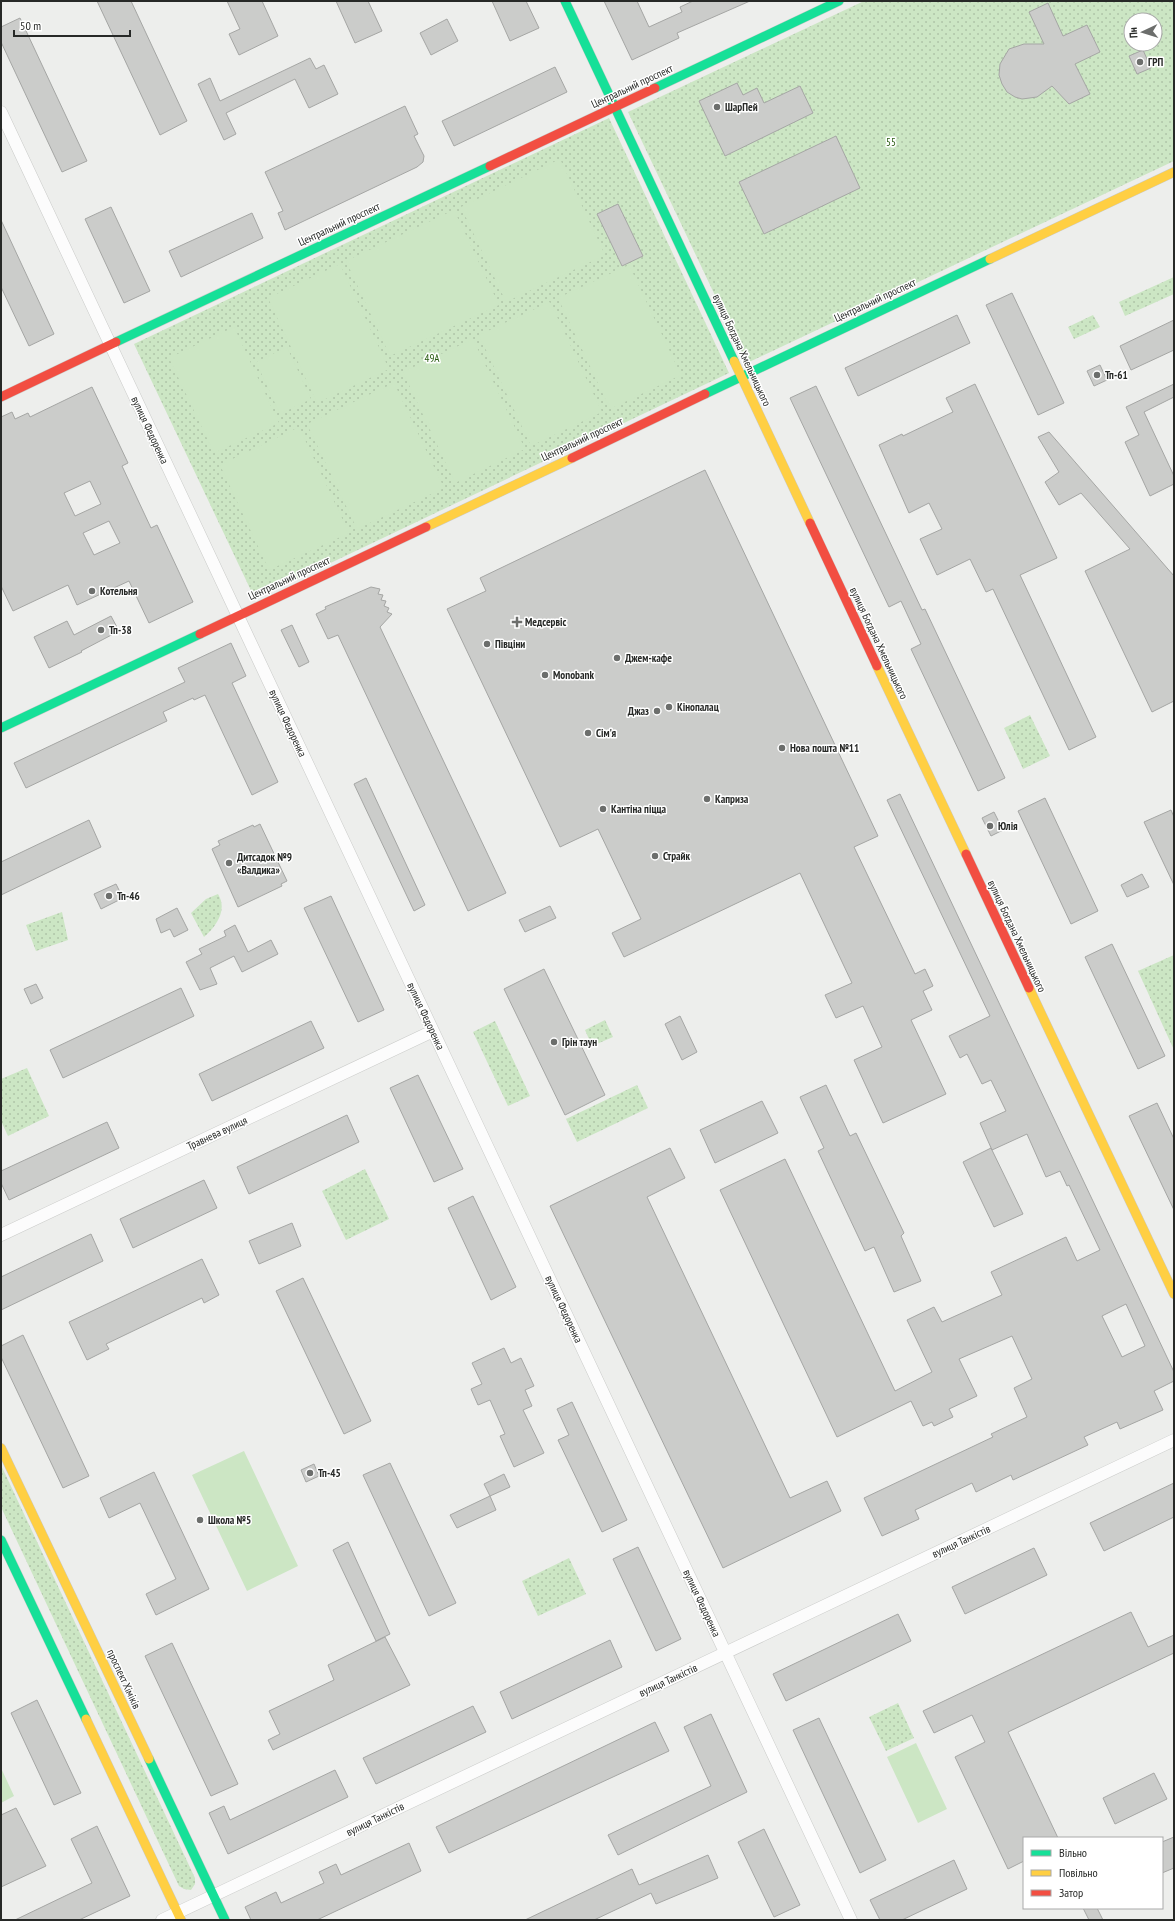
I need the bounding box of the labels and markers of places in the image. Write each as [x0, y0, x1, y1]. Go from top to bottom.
place label: ГРП [1148, 55, 1163, 69]
marker: ГРП [1135, 57, 1145, 67]
place label: ШарПей [725, 100, 758, 114]
marker: ШарПей [712, 102, 722, 112]
place label: Тп-61 [1105, 368, 1128, 382]
marker: Тп-61 [1092, 370, 1102, 380]
place label: Котельня [100, 584, 138, 598]
marker: Котельня [87, 586, 97, 596]
place label: Медсервіс [525, 615, 567, 629]
marker: Медсервіс [512, 617, 522, 627]
place label: Тп-38 [109, 623, 132, 637]
marker: Тп-38 [96, 625, 106, 635]
place label: Півціни [495, 637, 525, 651]
marker: Півціни [482, 639, 492, 649]
place label: Джем-кафе [625, 651, 672, 665]
marker: Джем-кафе [612, 653, 622, 663]
place label: Monobank [553, 668, 594, 682]
marker: Monobank [540, 670, 550, 680]
place label: Кінопалац [677, 700, 719, 714]
marker: Кінопалац [664, 702, 674, 712]
place label: Джаз [628, 704, 649, 718]
marker: Джаз [652, 706, 662, 716]
place label: Сім'я [596, 726, 617, 740]
marker: Сім'я [583, 728, 593, 738]
place label: Нова пошта №11 [790, 741, 859, 755]
marker: Нова пошта №11 [777, 743, 787, 753]
place label: Каприза [715, 792, 749, 806]
marker: Каприза [702, 794, 712, 804]
place label: Кантіна піцца [611, 802, 667, 816]
marker: Кантіна піцца [598, 804, 608, 814]
place label: Юлія [998, 819, 1018, 833]
marker: Юлія [985, 821, 995, 831]
place label: Страйк [663, 849, 691, 863]
place label: Дитсадок №9 «Валдика» [237, 850, 292, 877]
marker: Страйк [650, 851, 660, 861]
marker: Дитсадок №9 «Валдика» [224, 858, 234, 868]
place label: Тп-46 [117, 889, 140, 903]
marker: Тп-46 [104, 891, 114, 901]
place label: Грін таун [562, 1035, 597, 1049]
marker: Грін таун [549, 1037, 559, 1047]
place label: Тп-45 [318, 1466, 341, 1480]
marker: Тп-45 [305, 1468, 315, 1478]
place label: Школа №5 [208, 1513, 251, 1527]
marker: Школа №5 [195, 1515, 205, 1525]

